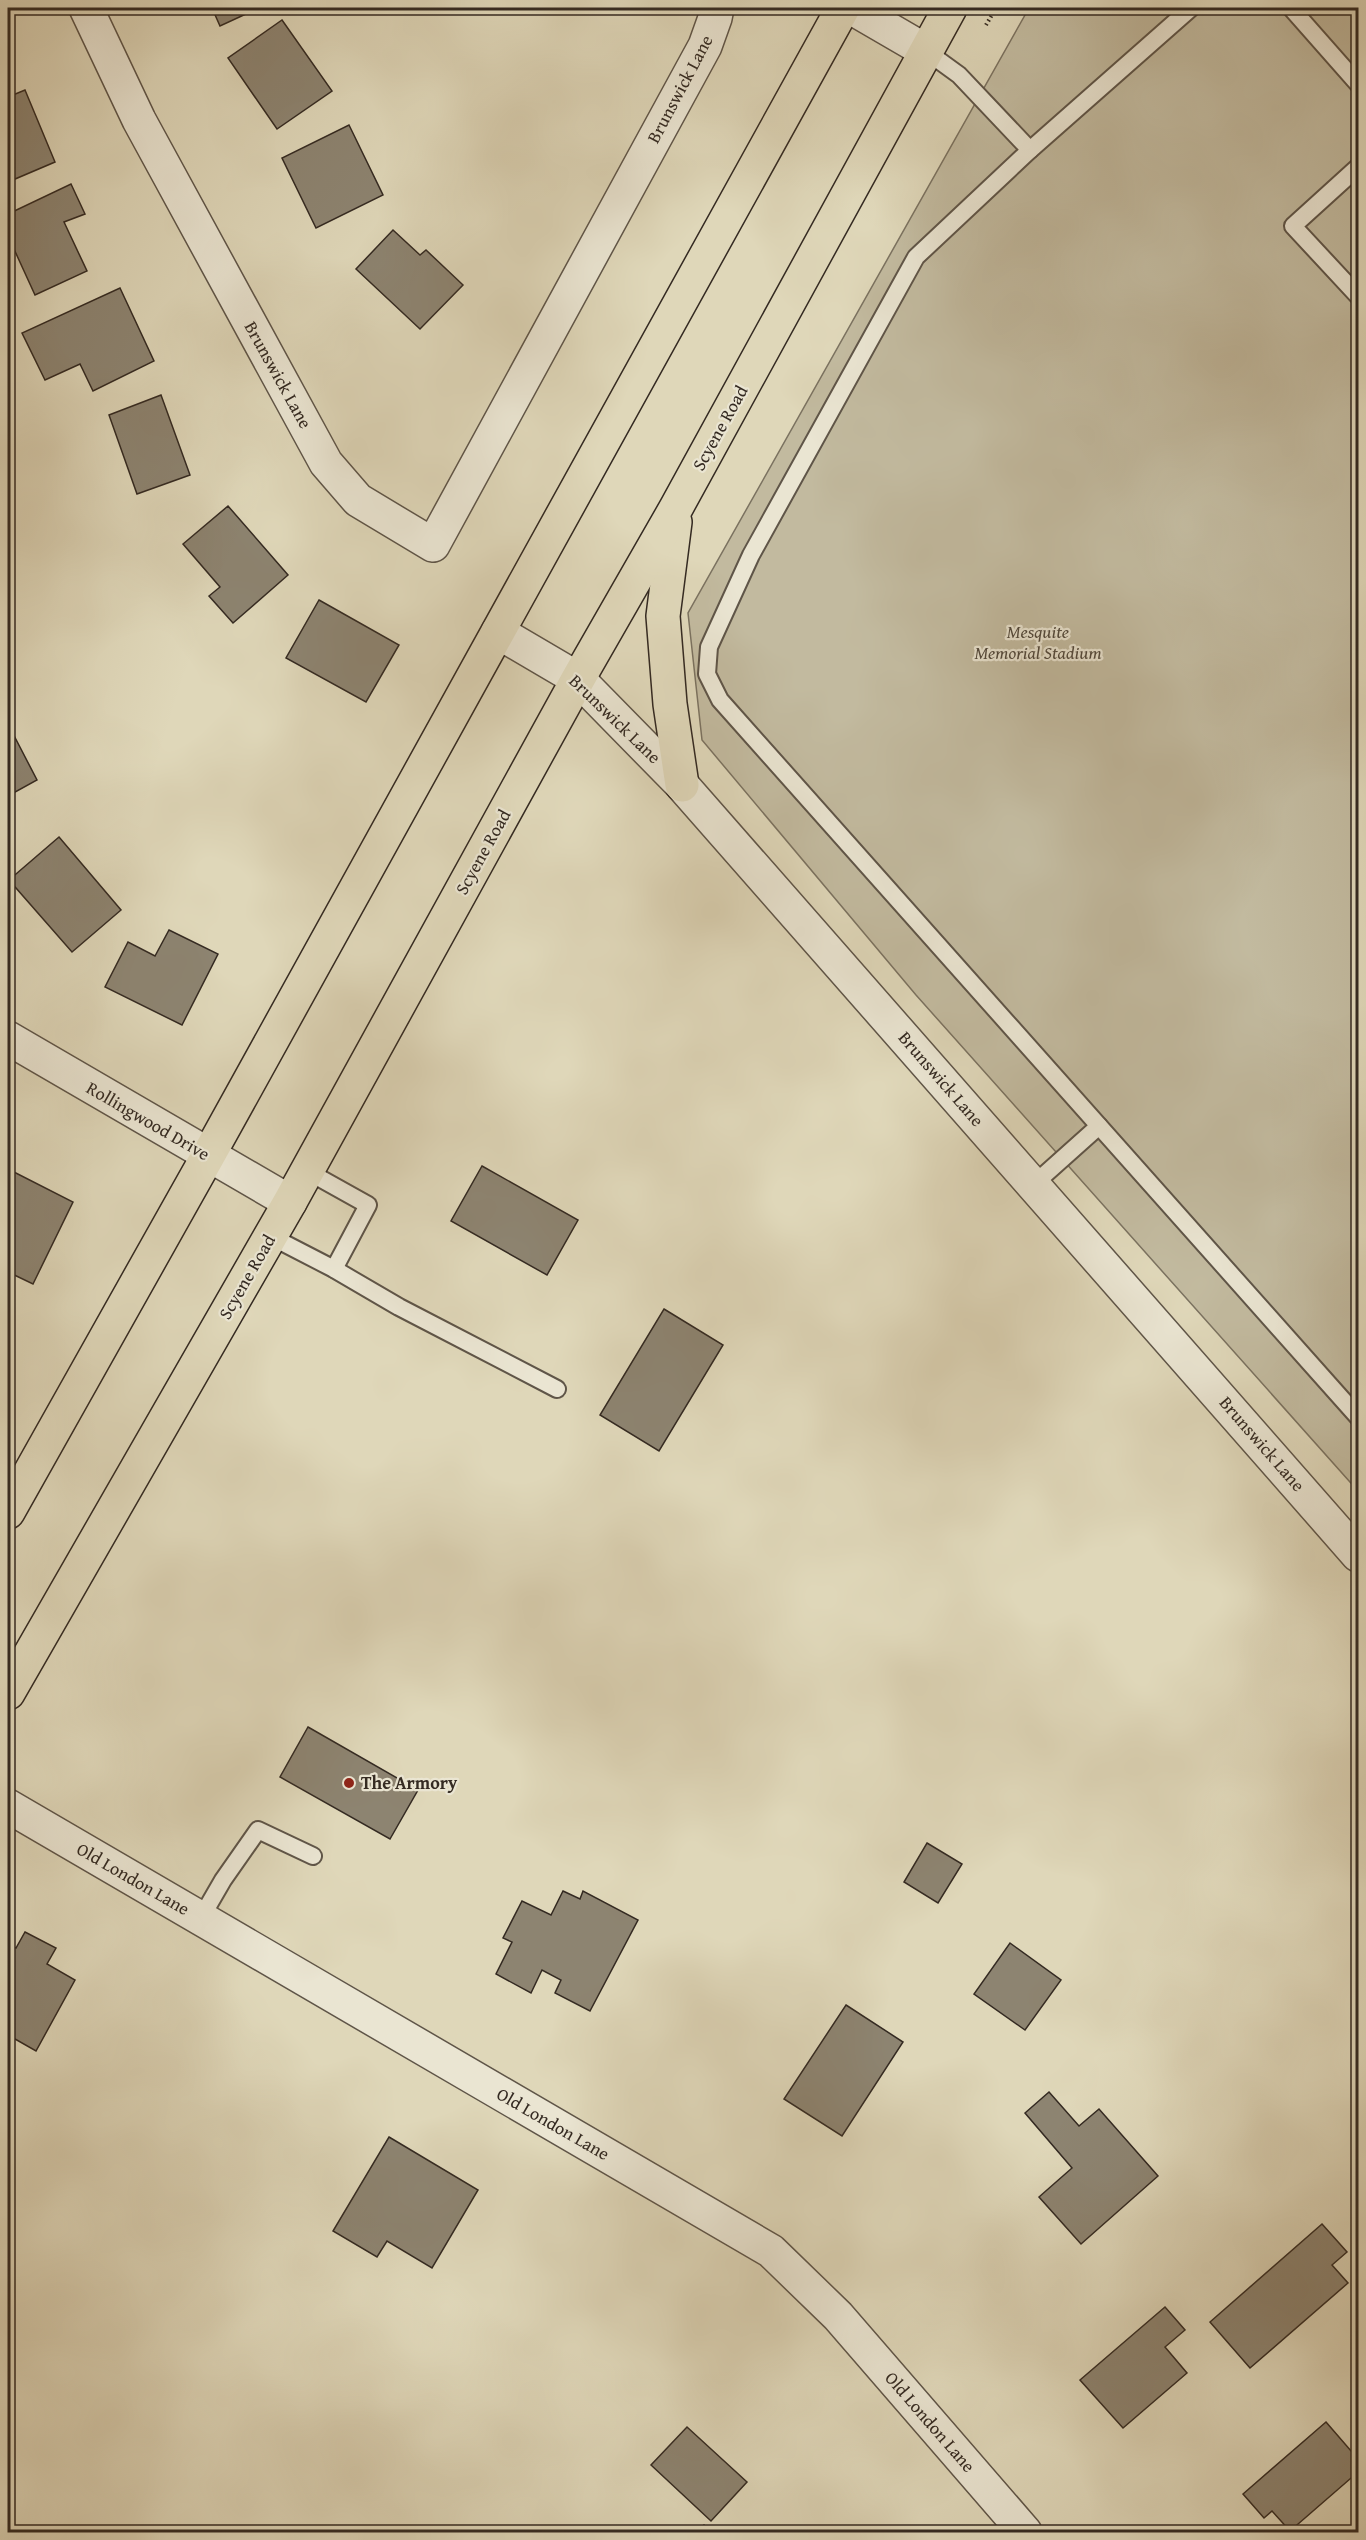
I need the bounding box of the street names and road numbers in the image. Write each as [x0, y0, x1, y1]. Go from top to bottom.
street label: Brunswick Lane [640, 30, 719, 148]
street label: Brunswick Lane [238, 316, 319, 433]
street label: Scyene Road [685, 380, 754, 475]
street label: Brunswick Lane [563, 668, 668, 770]
street label: Scyene Road [448, 804, 517, 899]
street label: Brunswick Lane [892, 1025, 991, 1132]
street label: Rollingwood Drive [81, 1074, 215, 1167]
street label: Scyene Road [211, 1229, 282, 1324]
street label: Brunswick Lane [1213, 1390, 1312, 1497]
street label: Old London Lane [72, 1835, 195, 1922]
street label: Old London Lane [492, 2080, 615, 2167]
street label: Old London Lane [879, 2365, 982, 2478]

